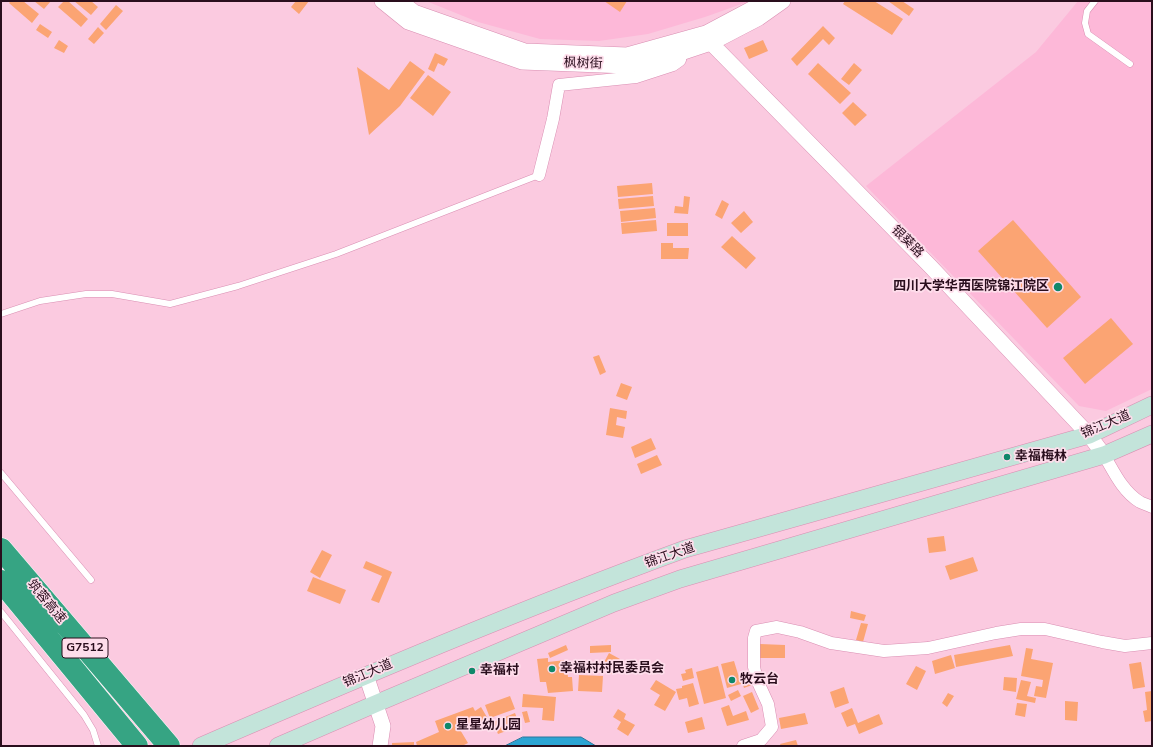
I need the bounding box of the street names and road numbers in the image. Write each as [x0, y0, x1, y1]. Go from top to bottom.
street label: 枫树街 [563, 56, 603, 72]
street label: 银葵路 [888, 223, 926, 261]
street label: 锦江大道 [1079, 408, 1133, 442]
street label: 锦江大道 [643, 540, 697, 572]
street label: 筑蓉高速 [23, 577, 69, 627]
road number: G7512 [62, 638, 108, 658]
street label: 锦江大道 [341, 657, 395, 691]

